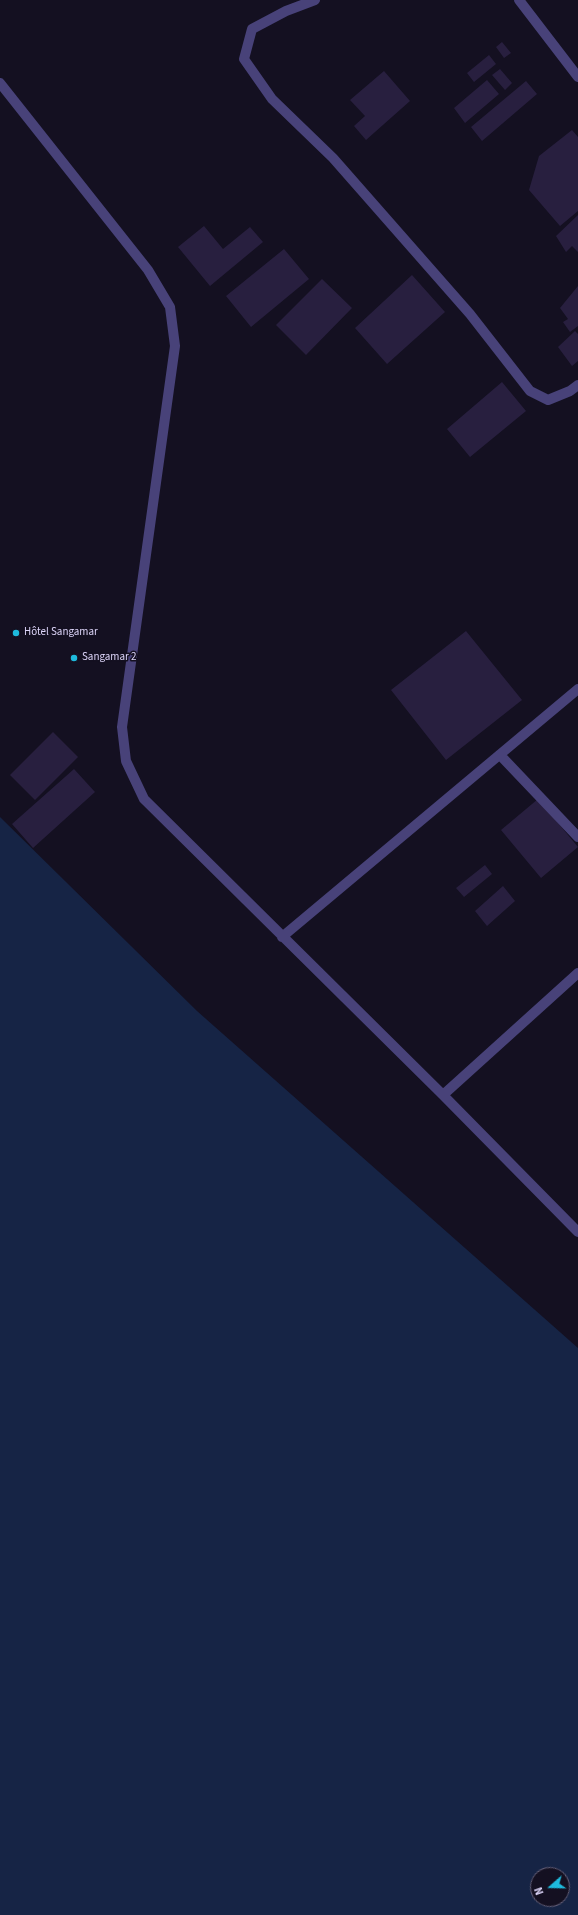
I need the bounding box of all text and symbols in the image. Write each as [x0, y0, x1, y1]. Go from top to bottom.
place label: Hôtel Sangamar [24, 626, 98, 640]
marker: Hôtel Sangamar [11, 628, 21, 638]
place label: Sangamar 2 [82, 651, 136, 665]
marker: Sangamar 2 [69, 653, 79, 663]
north arrow [530, 1867, 570, 1907]
text: N [531, 1885, 547, 1897]

